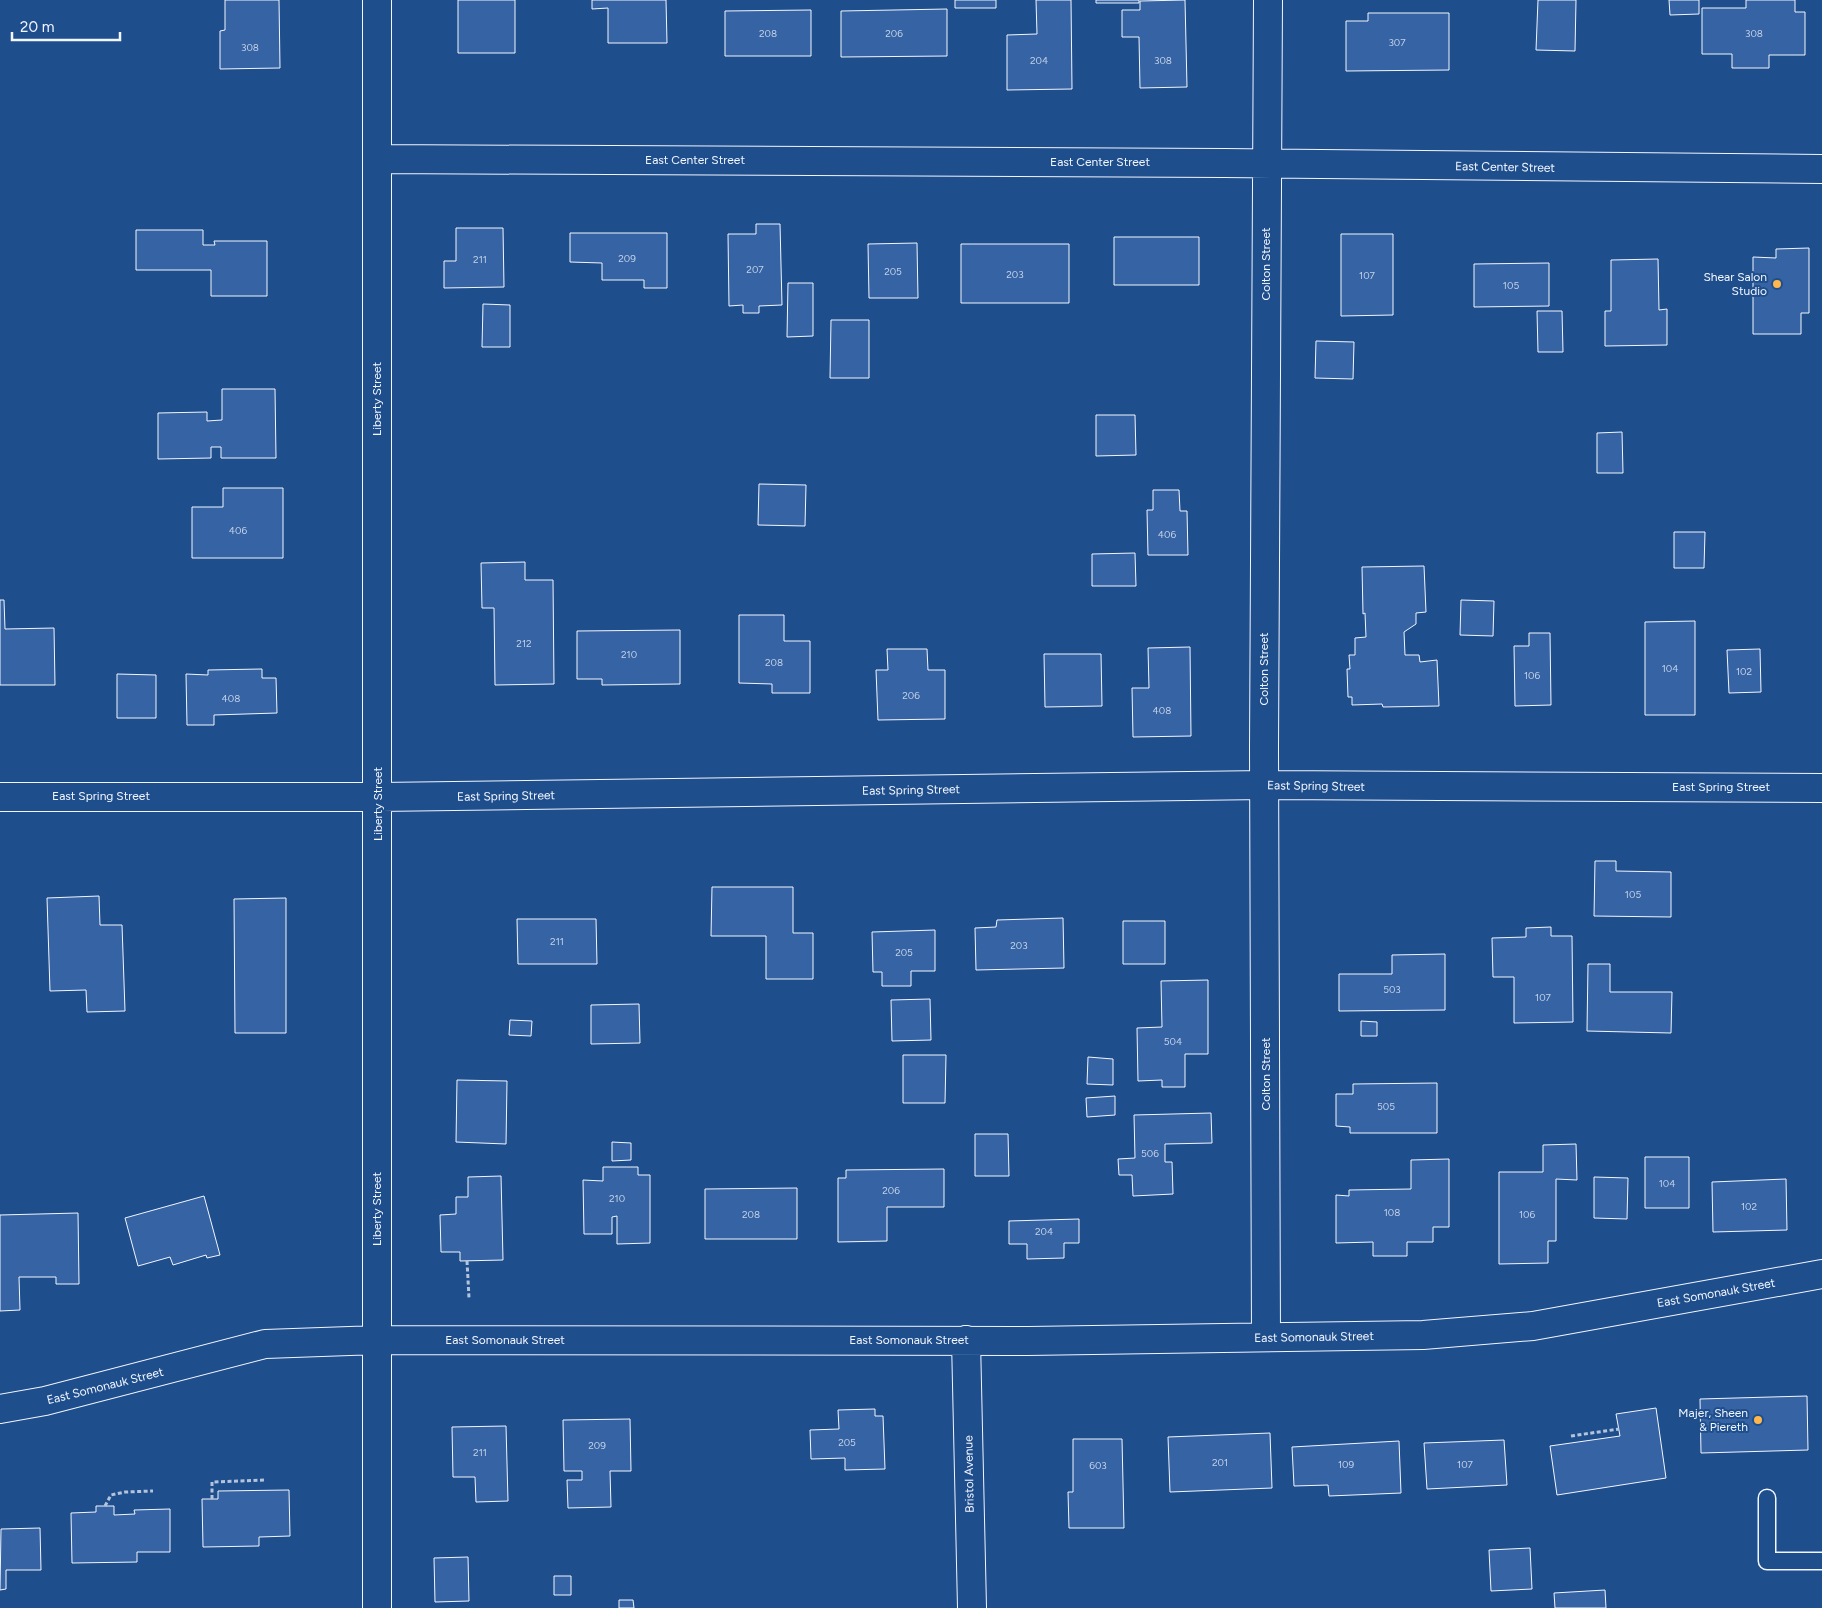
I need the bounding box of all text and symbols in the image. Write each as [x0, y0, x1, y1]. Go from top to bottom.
scale bar [12, 10, 120, 42]
text: 20 m [20, 18, 54, 36]
house number: 208 [759, 27, 777, 40]
house number: 206 [885, 27, 903, 40]
house number: 308 [1745, 27, 1763, 40]
house number: 307 [1388, 36, 1406, 49]
house number: 308 [241, 41, 259, 54]
house number: 204 [1030, 54, 1048, 67]
house number: 308 [1154, 54, 1172, 67]
street label: East Center Street [645, 153, 745, 167]
street label: East Center Street [1050, 155, 1150, 169]
street label: East Center Street [1455, 159, 1556, 175]
street label: Colton Street [1259, 227, 1273, 300]
house number: 209 [618, 252, 636, 265]
house number: 211 [473, 253, 487, 266]
house number: 207 [746, 263, 764, 276]
house number: 205 [884, 265, 902, 278]
house number: 203 [1006, 268, 1024, 281]
house number: 107 [1359, 269, 1376, 282]
place label: Shear Salon Studio [1703, 270, 1767, 298]
marker: Shear Salon Studio [1771, 278, 1783, 290]
house number: 105 [1503, 279, 1519, 292]
street label: Liberty Street [370, 361, 384, 436]
house number: 406 [229, 524, 247, 537]
house number: 406 [1158, 528, 1176, 541]
street label: Colton Street [1257, 632, 1271, 705]
house number: 212 [516, 637, 532, 650]
house number: 210 [621, 648, 637, 661]
house number: 208 [765, 656, 783, 669]
house number: 104 [1662, 662, 1678, 675]
house number: 102 [1736, 665, 1752, 678]
house number: 106 [1524, 669, 1540, 682]
house number: 206 [902, 689, 920, 702]
house number: 408 [222, 692, 240, 705]
house number: 408 [1153, 704, 1171, 717]
street label: Liberty Street [371, 766, 385, 841]
street label: East Spring Street [1267, 778, 1366, 794]
street label: East Spring Street [1672, 780, 1770, 794]
street label: East Spring Street [862, 782, 961, 798]
street label: East Spring Street [457, 788, 556, 804]
street label: East Spring Street [52, 789, 150, 803]
house number: 105 [1625, 888, 1641, 901]
house number: 211 [550, 935, 564, 948]
house number: 203 [1010, 939, 1028, 952]
house number: 205 [895, 946, 913, 959]
house number: 503 [1383, 983, 1401, 996]
house number: 107 [1535, 991, 1552, 1004]
house number: 504 [1164, 1035, 1182, 1048]
street label: Colton Street [1259, 1037, 1273, 1110]
house number: 505 [1377, 1100, 1395, 1113]
house number: 506 [1141, 1147, 1159, 1160]
street label: Liberty Street [370, 1171, 384, 1246]
house number: 104 [1659, 1177, 1675, 1190]
house number: 206 [882, 1184, 900, 1197]
house number: 210 [609, 1192, 625, 1205]
house number: 102 [1741, 1200, 1757, 1213]
house number: 108 [1384, 1206, 1400, 1219]
house number: 208 [742, 1208, 760, 1221]
house number: 106 [1519, 1208, 1535, 1221]
house number: 204 [1035, 1225, 1053, 1238]
street label: East Somonauk Street [1656, 1276, 1777, 1310]
street label: East Somonauk Street [1254, 1329, 1374, 1345]
street label: East Somonauk Street [445, 1333, 565, 1347]
street label: East Somonauk Street [849, 1333, 969, 1347]
street label: East Somonauk Street [45, 1365, 165, 1407]
place label: Majer, Sheen & Piereth [1678, 1406, 1748, 1434]
marker: Majer, Sheen & Piereth [1752, 1414, 1764, 1426]
street label: Bristol Avenue [961, 1435, 977, 1513]
house number: 205 [838, 1436, 856, 1449]
house number: 209 [588, 1439, 606, 1452]
house number: 211 [473, 1446, 487, 1459]
house number: 201 [1212, 1456, 1228, 1469]
house number: 109 [1338, 1458, 1354, 1471]
house number: 107 [1457, 1458, 1474, 1471]
house number: 603 [1089, 1459, 1107, 1472]

